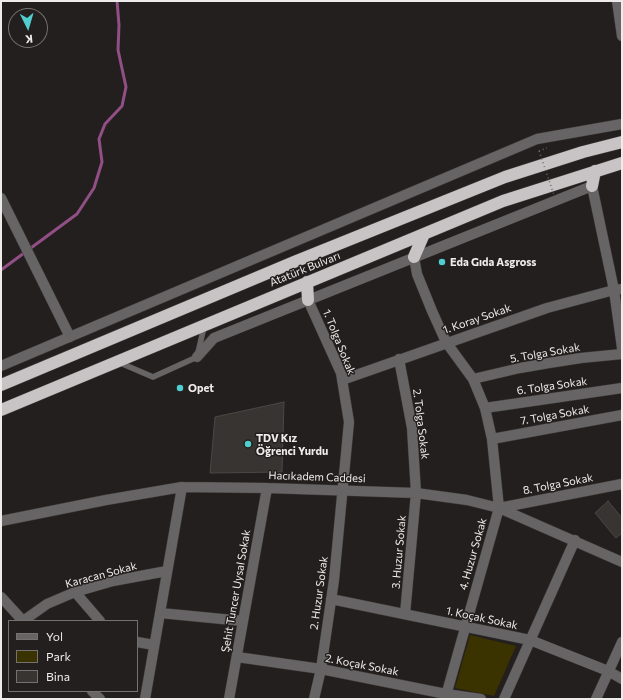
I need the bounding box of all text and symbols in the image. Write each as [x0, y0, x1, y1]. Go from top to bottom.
north arrow [8, 8, 48, 48]
text: K [25, 33, 33, 46]
street label: Atatürk Bulvarı [268, 249, 342, 289]
place label: Eda Gıda Asgross [450, 255, 536, 269]
marker: Eda Gıda Asgross [437, 257, 447, 267]
street label: 1. Koray Sokak [441, 301, 513, 337]
street label: 1. Tolga Sokak [320, 307, 358, 377]
street label: 5. Tolga Sokak [509, 340, 581, 366]
street label: 6. Tolga Sokak [516, 375, 588, 397]
place label: Opet [188, 381, 214, 395]
marker: Opet [175, 383, 185, 393]
street label: 2. Tolga Sokak [410, 388, 432, 460]
street label: 7. Tolga Sokak [519, 402, 591, 428]
place label: TDV Kız Öğrenci Yurdu [256, 431, 328, 457]
marker: TDV Kız Öğrenci Yurdu [243, 439, 253, 449]
street label: Hacıkadem Caddesi [268, 469, 366, 485]
street label: 8. Tolga Sokak [522, 471, 594, 497]
street label: 3. Huzur Sokak [389, 515, 409, 589]
street label: 4. Huzur Sokak [456, 516, 490, 592]
street label: Şehit Tuncer Uysal Sokak [219, 529, 253, 653]
street label: 2. Huzur Sokak [307, 555, 331, 631]
street label: Karacan Sokak [64, 559, 138, 591]
street label: 1. Koçak Sokak [445, 604, 519, 632]
legend [8, 620, 138, 692]
text: Yol [46, 629, 63, 643]
text: Park [46, 649, 71, 663]
street label: 2. Koçak Sokak [324, 651, 400, 679]
text: Bina [46, 669, 70, 683]

